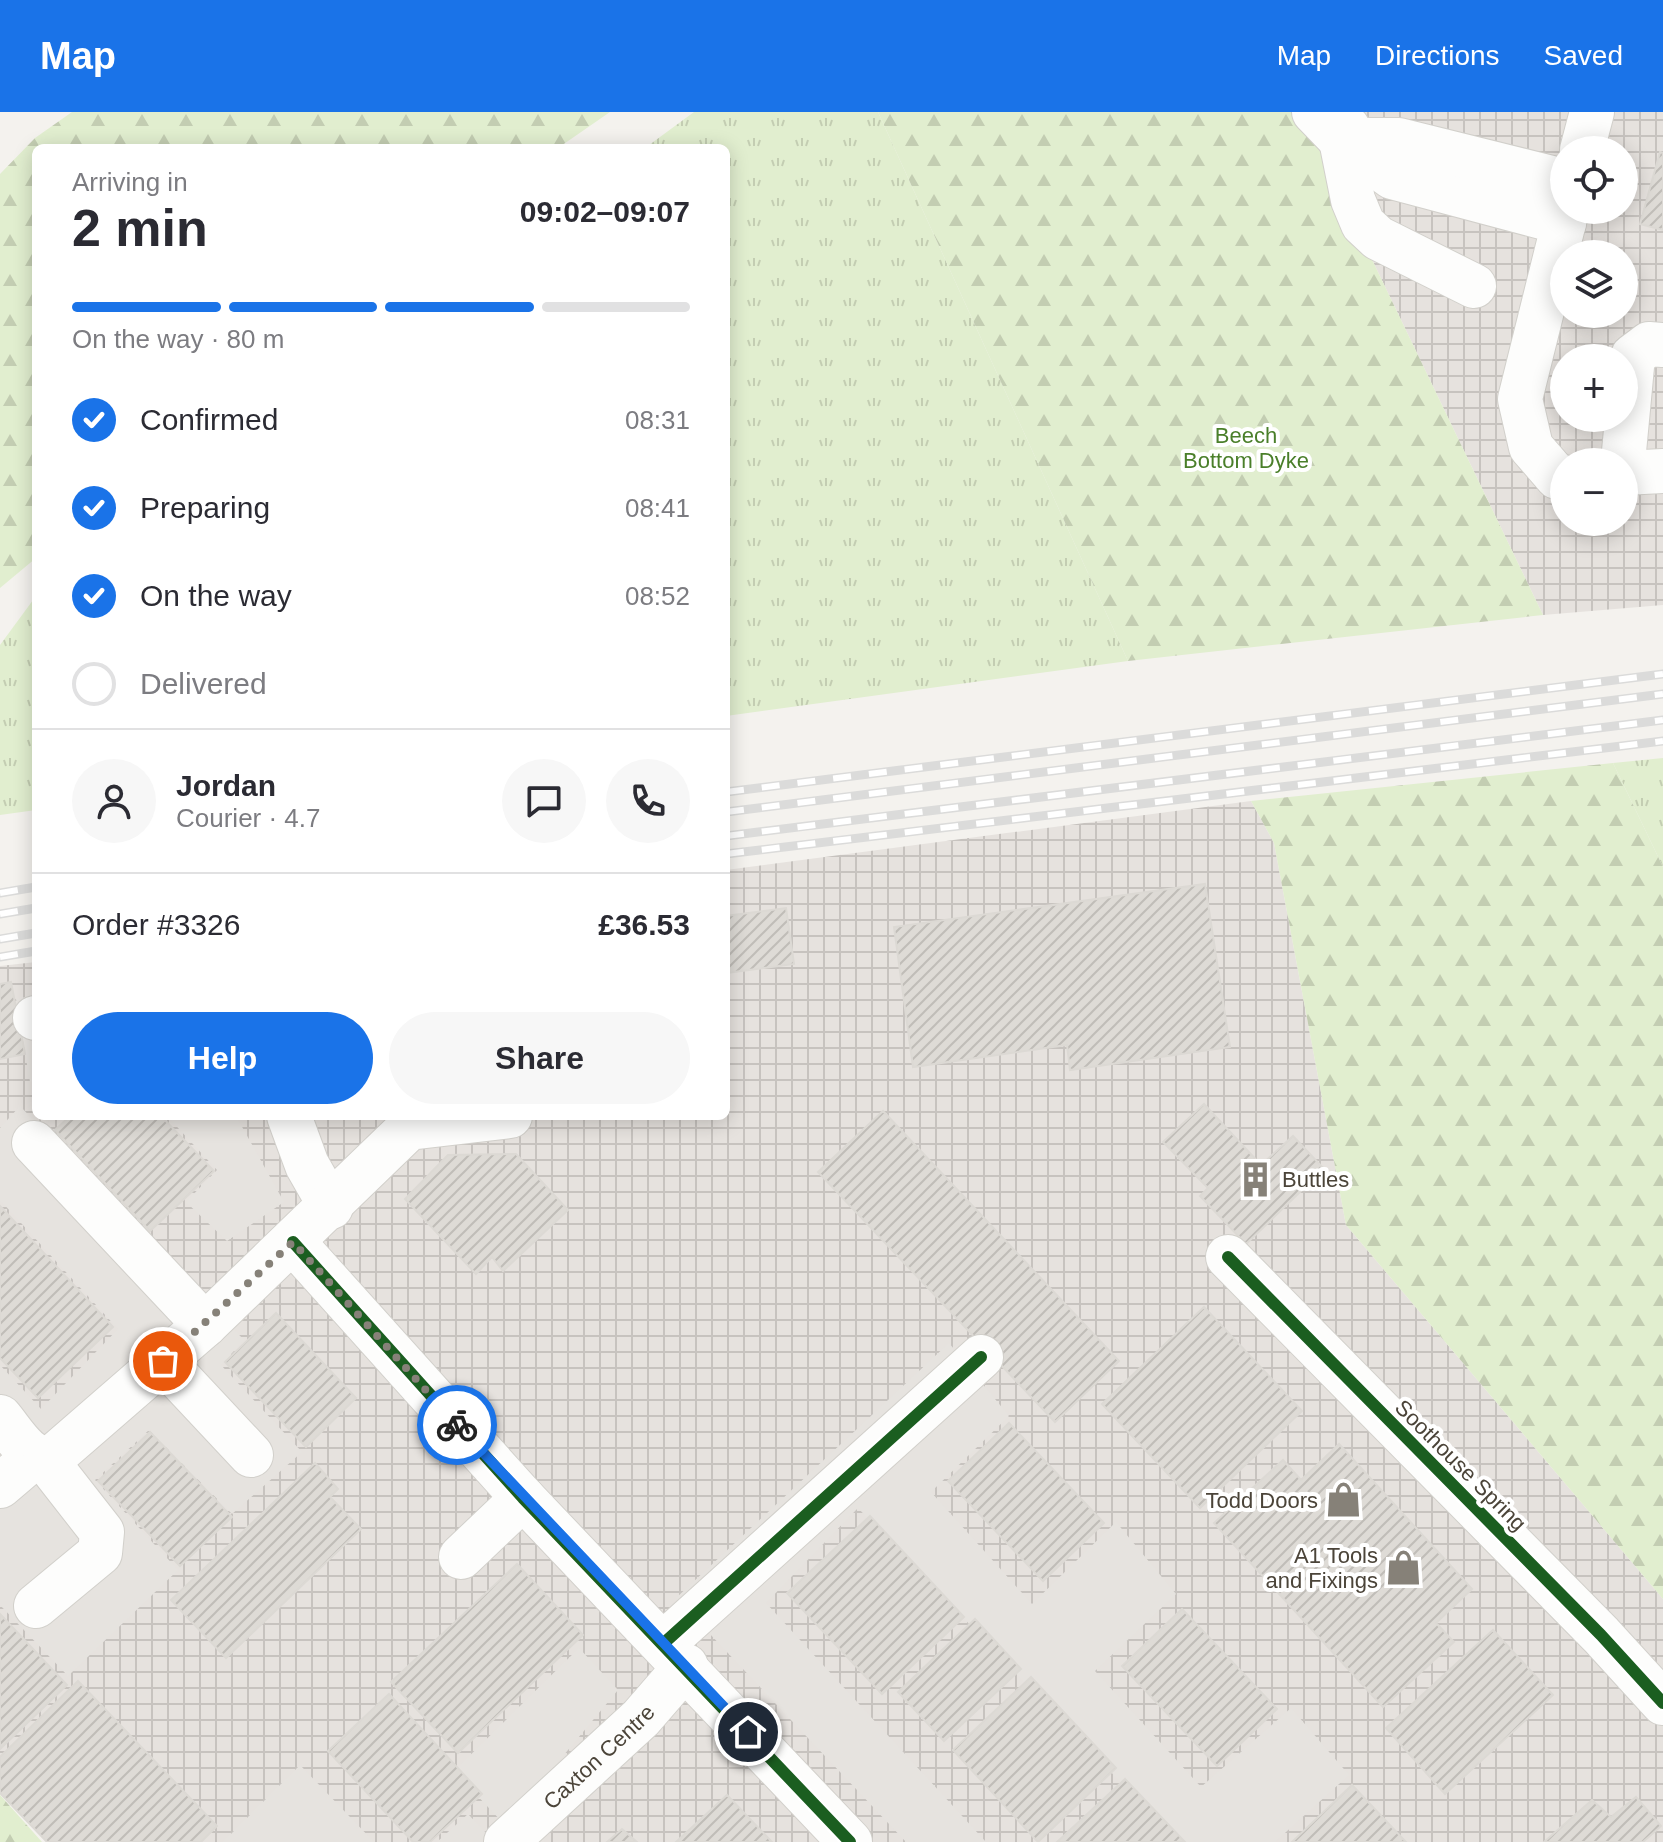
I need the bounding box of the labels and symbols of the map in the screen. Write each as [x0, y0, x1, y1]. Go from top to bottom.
park label: Beech Bottom Dyke [1183, 423, 1309, 473]
building icon: Buttles [1237, 1160, 1275, 1198]
place label: Buttles [1282, 1167, 1349, 1192]
pin [129, 1327, 197, 1395]
courier [417, 1385, 497, 1465]
street label: Soothouse Spring [1390, 1395, 1531, 1536]
shop icon: Todd Doors [1325, 1481, 1363, 1519]
place label: Todd Doors [1205, 1488, 1318, 1513]
place label: A1 Tools and Fixings [1265, 1543, 1378, 1593]
shop icon: A1 Tools and Fixings [1385, 1549, 1423, 1587]
pin [714, 1698, 782, 1766]
street label: Caxton Centre [538, 1700, 660, 1814]

